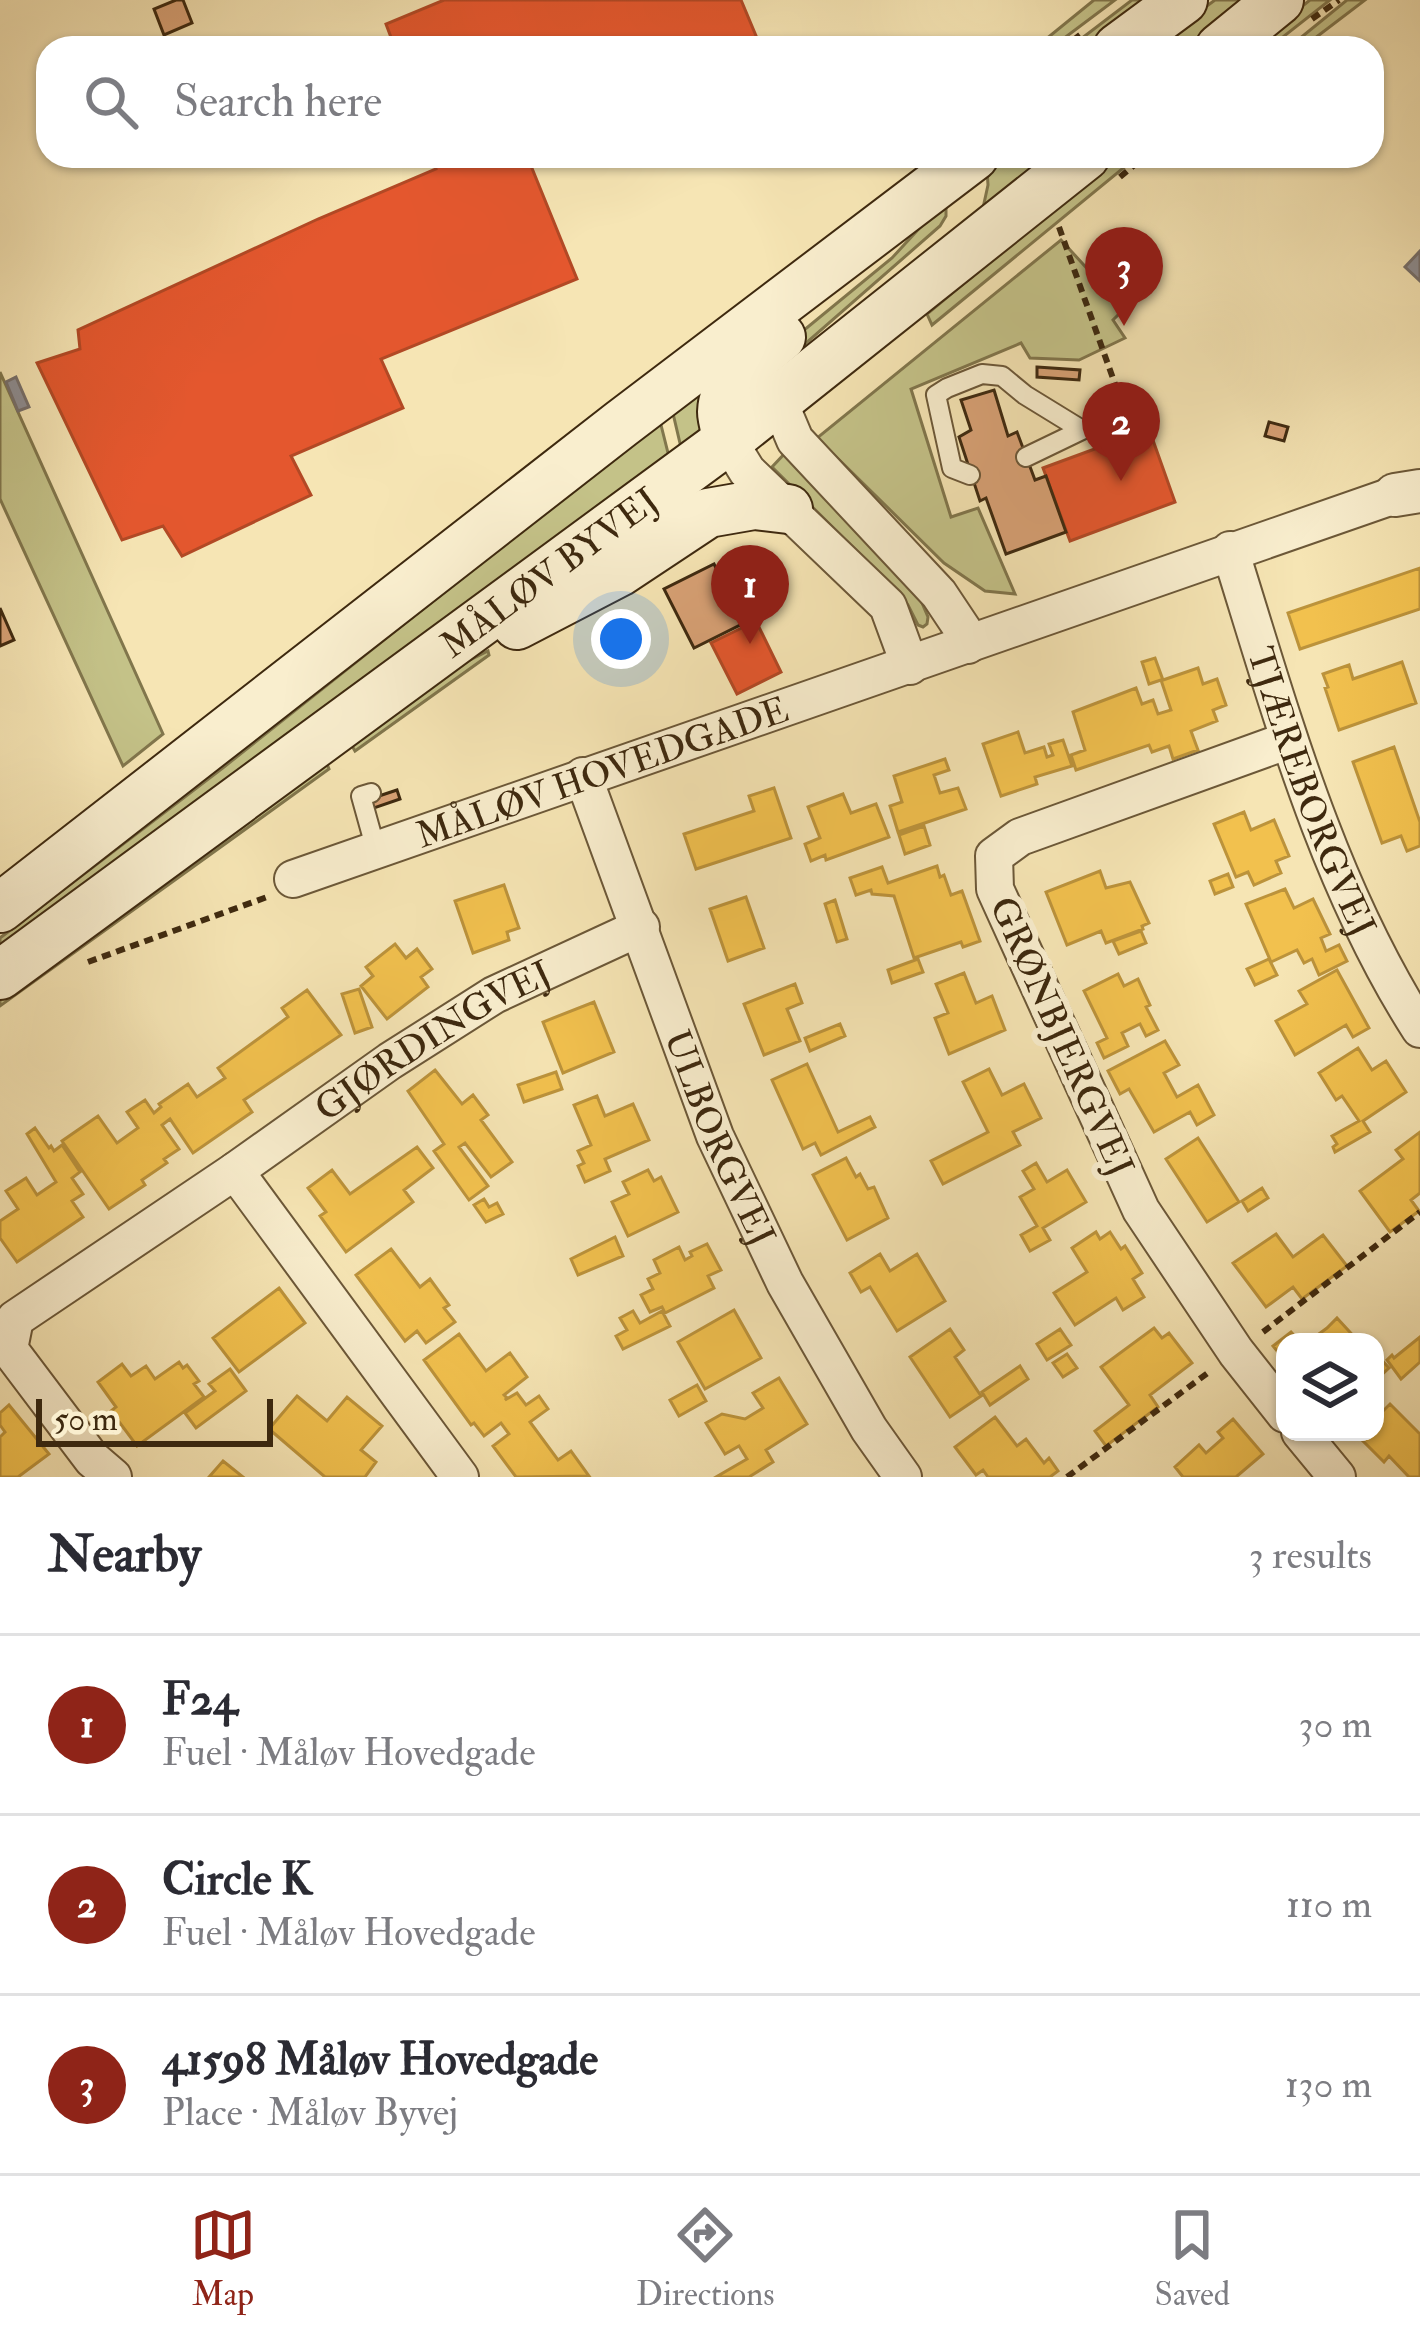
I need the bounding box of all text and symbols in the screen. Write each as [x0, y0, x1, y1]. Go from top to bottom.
search box [36, 36, 1384, 168]
icon: search [78, 69, 144, 135]
text: Search here [174, 74, 382, 130]
pin: 3 [1085, 227, 1163, 326]
pin: 2 [1082, 382, 1160, 481]
street label: MÅLØV BYVEJ [432, 478, 668, 668]
pin: 1 [711, 545, 789, 644]
your location [591, 609, 651, 669]
street label: TJÆREBORGVEJ [1237, 642, 1386, 944]
street label: MÅLØV HOVEDGADE [410, 687, 794, 858]
street label: GRØNBJERGVEJ [980, 890, 1143, 1183]
street label: GJØRDINGVEJ [306, 951, 558, 1131]
street label: ULBORGVEJ [654, 1024, 785, 1253]
map controls [1276, 1333, 1384, 1441]
button: layers [1276, 1333, 1384, 1441]
scale bar [36, 1393, 273, 1446]
text: 50 m [54, 1399, 118, 1440]
text: Nearby [48, 1523, 201, 1587]
text: 3 results [1249, 1531, 1372, 1580]
text: F24 [162, 1672, 237, 1728]
text: 1 [80, 1700, 94, 1749]
text: 30 m [1299, 1700, 1372, 1749]
text: Fuel · Måløv Hovedgade [162, 1728, 536, 1777]
text: Circle K [162, 1852, 312, 1908]
text: 2 [77, 1880, 97, 1929]
text: 110 m [1286, 1880, 1372, 1929]
text: Fuel · Måløv Hovedgade [162, 1908, 536, 1957]
text: 41598 Måløv Hovedgade [162, 2032, 598, 2088]
text: 3 [80, 2060, 94, 2109]
text: 130 m [1285, 2060, 1372, 2109]
text: Place · Måløv Byvej [162, 2088, 458, 2137]
tab: Map [190, 2202, 256, 2315]
tab: Directions [636, 2202, 775, 2315]
tab: Saved [1155, 2202, 1230, 2315]

